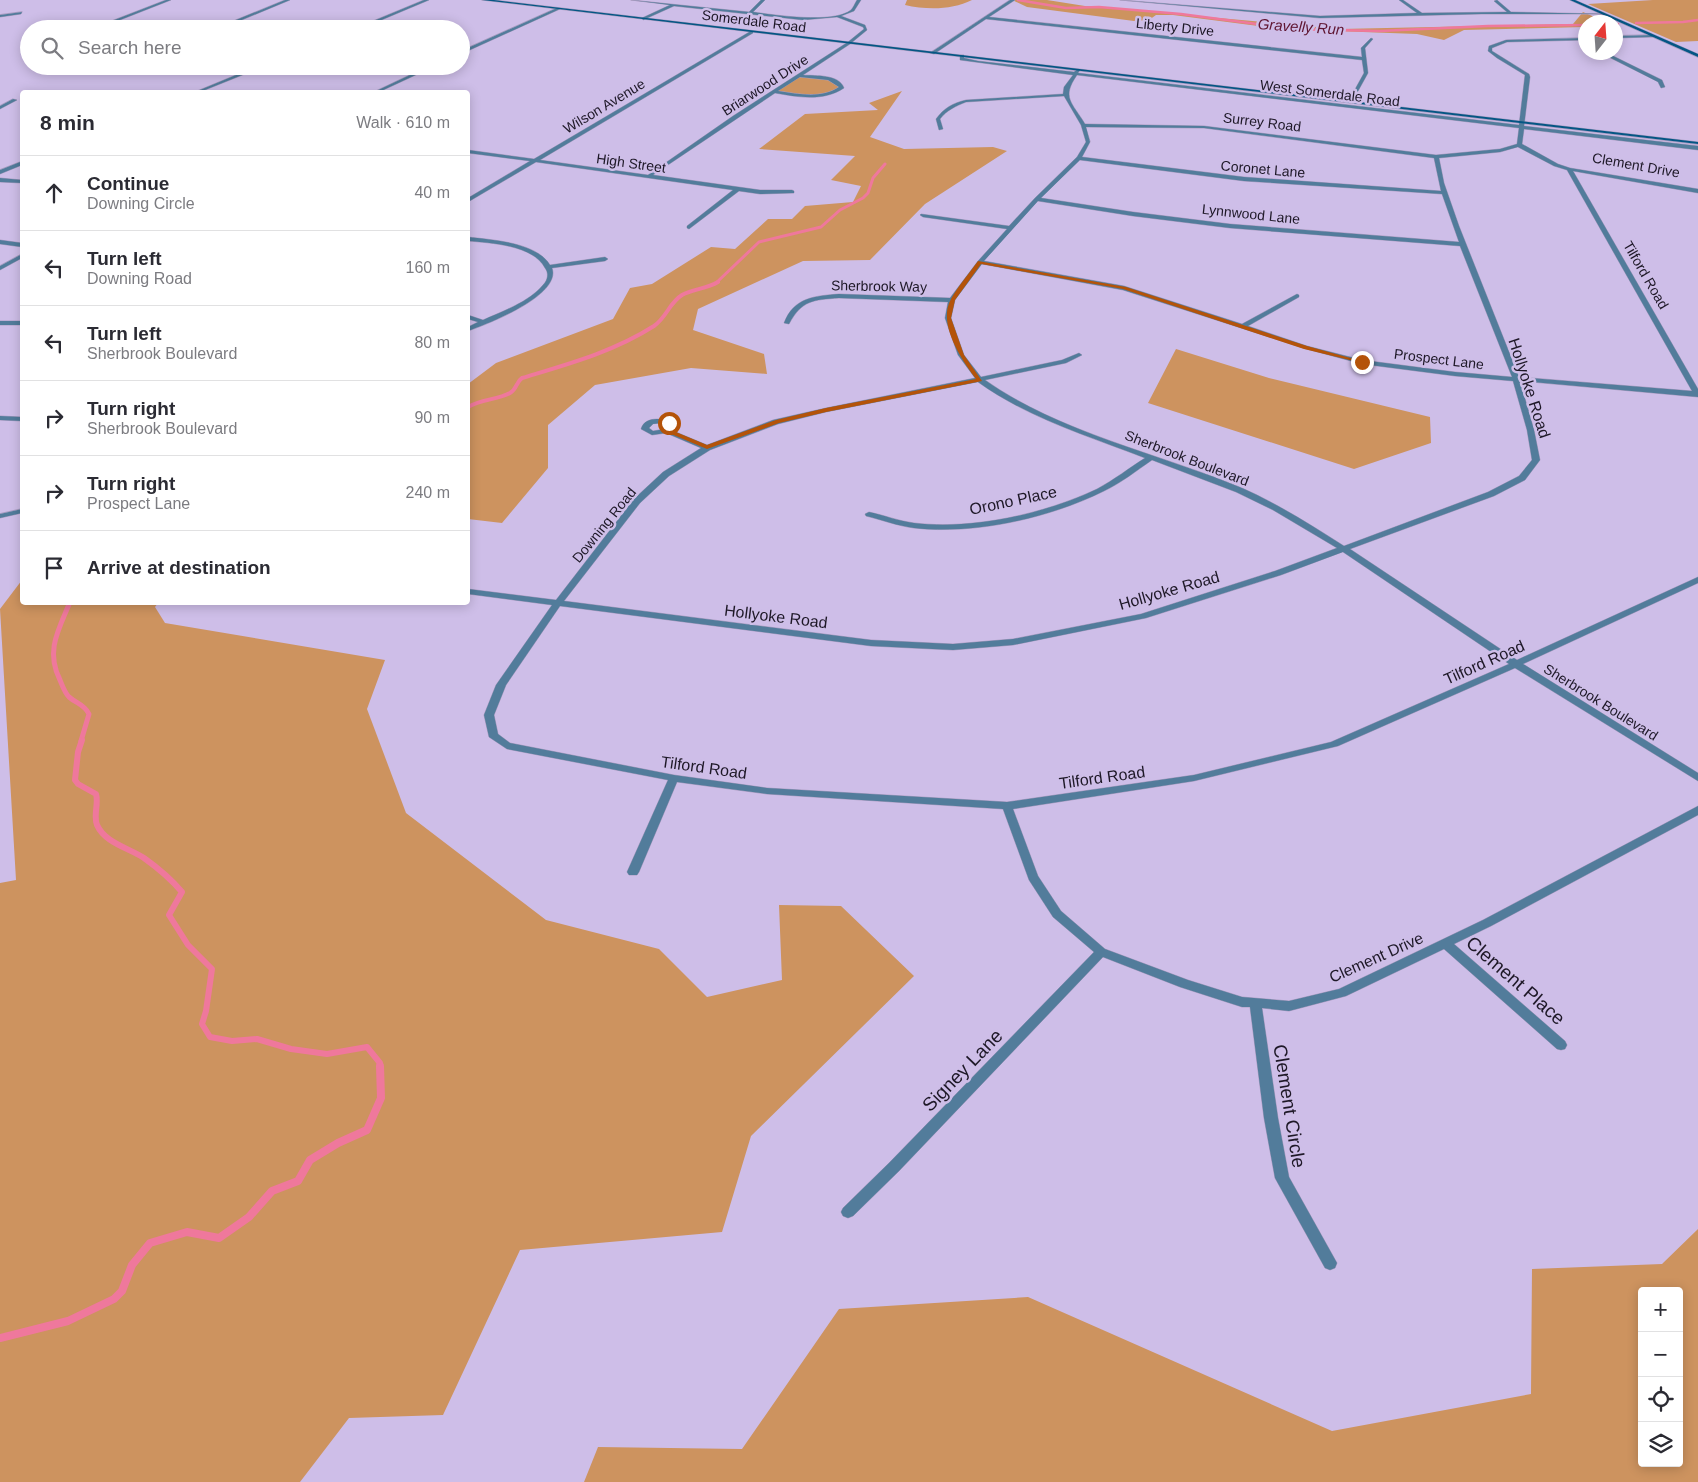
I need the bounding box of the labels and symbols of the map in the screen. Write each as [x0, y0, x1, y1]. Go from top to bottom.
street label: Somerdale Road [701, 7, 807, 35]
street label: Liberty Drive [1135, 15, 1215, 39]
water label: Gravelly Run [1257, 15, 1345, 38]
north arrow [1578, 15, 1623, 60]
street label: Briarwood Drive [719, 51, 811, 119]
street label: Wilson Avenue [560, 75, 648, 137]
street label: West Somerdale Road [1259, 76, 1401, 110]
street label: Surrey Road [1222, 109, 1302, 135]
street label: Clement Drive [1591, 149, 1681, 181]
street label: High Street [595, 150, 667, 176]
street label: Coronet Lane [1220, 157, 1306, 181]
street label: Lynnwood Lane [1201, 201, 1301, 227]
street label: Tilford Road [1620, 238, 1672, 312]
street label: Sherbrook Way [831, 277, 927, 295]
street label: Hollyoke Road [1505, 336, 1554, 440]
street label: Prospect Lane [1393, 346, 1485, 372]
route end [1351, 351, 1374, 374]
route start [658, 412, 681, 435]
street label: Sherbrook Boulevard [1123, 427, 1251, 489]
street label: Orono Place [968, 483, 1058, 518]
street label: Downing Road [569, 484, 639, 566]
street label: Hollyoke Road [1117, 568, 1221, 613]
street label: Hollyoke Road [723, 602, 829, 631]
street label: Tilford Road [1441, 637, 1527, 688]
street label: Sherbrook Boulevard [1541, 660, 1661, 744]
street label: Tilford Road [660, 753, 748, 782]
street label: Tilford Road [1058, 763, 1146, 792]
street label: Clement Drive [1326, 929, 1426, 986]
street label: Clement Place [1462, 932, 1569, 1029]
street label: Signey Lane [918, 1025, 1007, 1116]
street label: Clement Circle [1269, 1043, 1310, 1169]

